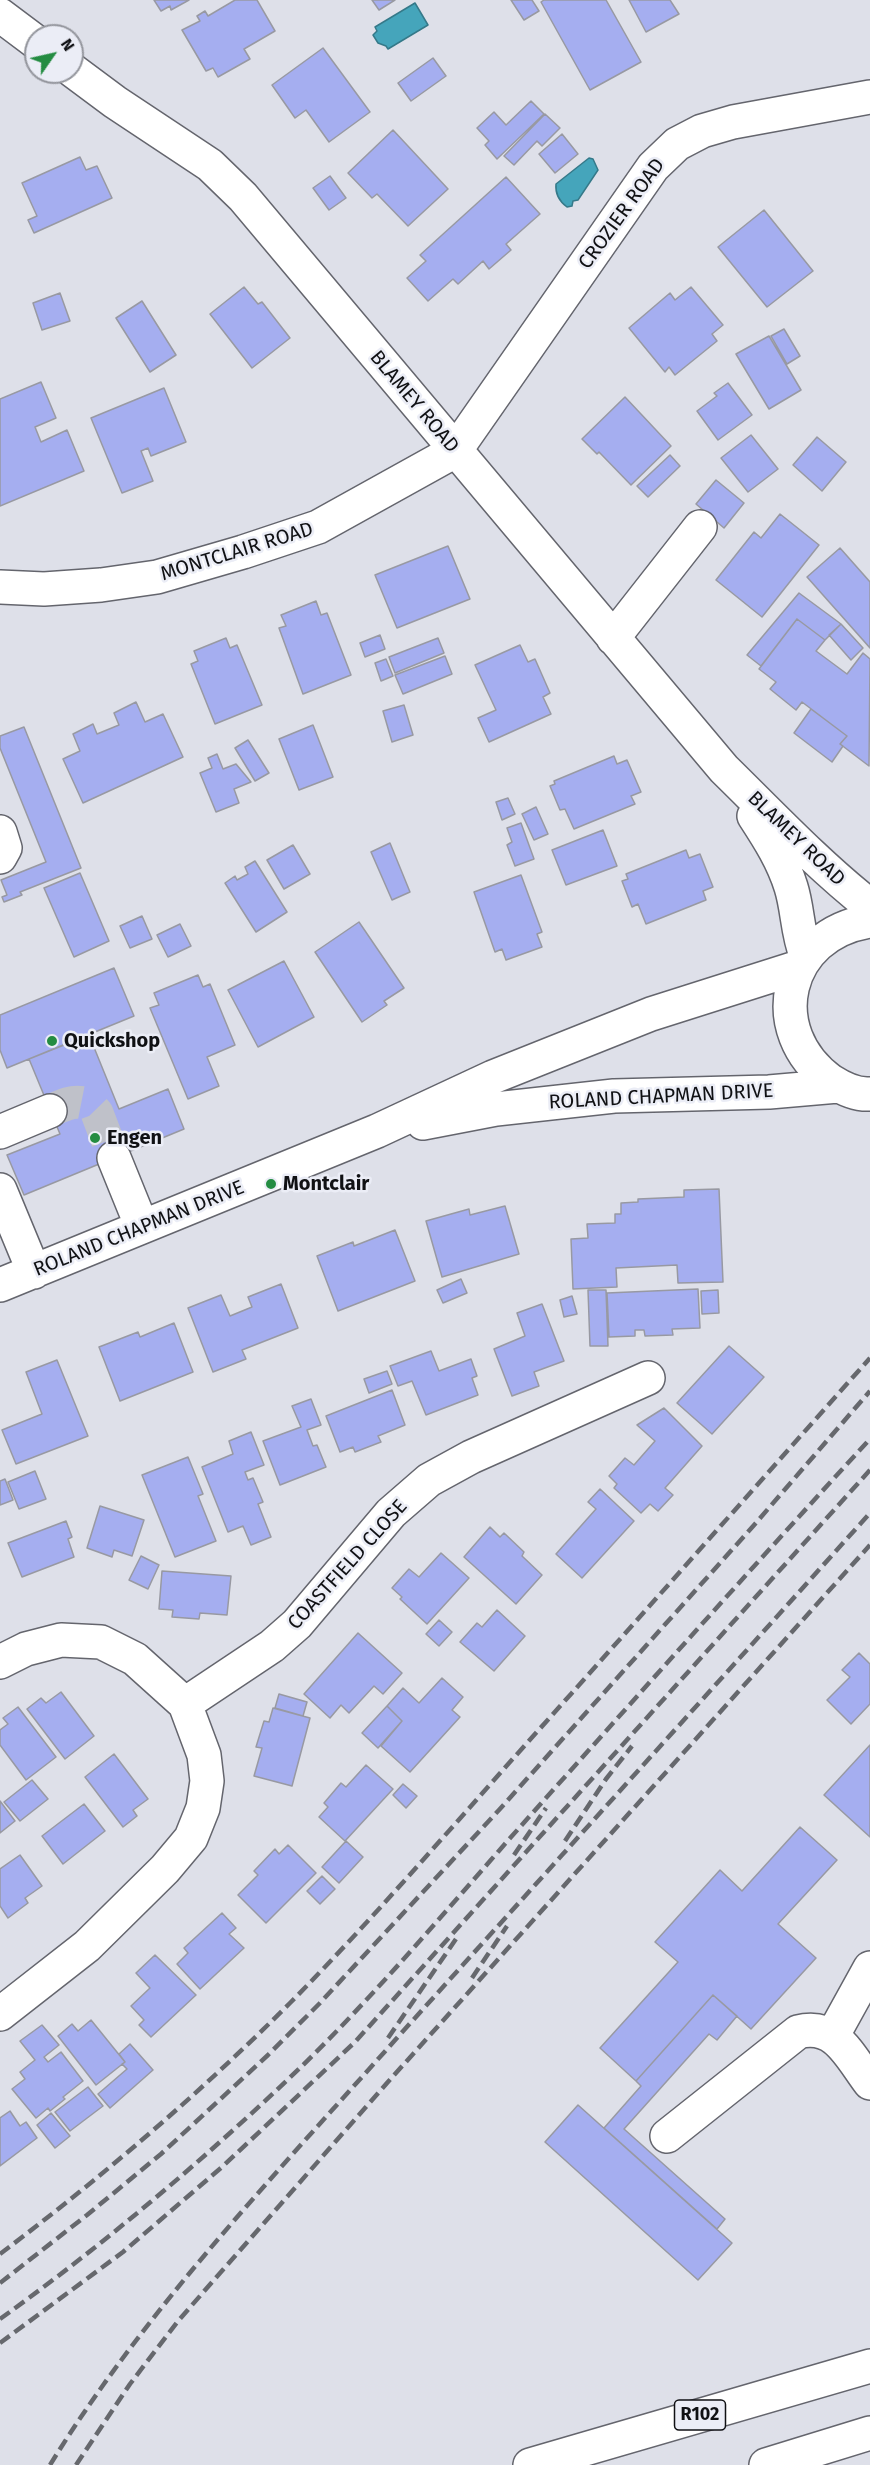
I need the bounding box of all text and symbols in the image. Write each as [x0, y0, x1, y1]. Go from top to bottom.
north arrow [24, 24, 84, 84]
text: N [57, 35, 79, 54]
street label: CROZIER ROAD [574, 154, 670, 274]
street label: BLAMEY ROAD [364, 346, 464, 458]
street label: MONTCLAIR ROAD [158, 517, 316, 587]
street label: BLAMEY ROAD [742, 787, 850, 891]
place label: Quickshop [64, 1029, 160, 1053]
marker: Quickshop [45, 1034, 59, 1048]
street label: ROLAND CHAPMAN DRIVE [548, 1079, 774, 1115]
place label: Engen [107, 1126, 162, 1150]
marker: Engen [88, 1131, 102, 1145]
place label: Montclair [283, 1172, 369, 1196]
street label: ROLAND CHAPMAN DRIVE [30, 1176, 248, 1282]
marker: Montclair [264, 1177, 278, 1191]
street label: COASTFIELD CLOSE [283, 1495, 413, 1635]
road number: R102 [674, 2400, 726, 2430]

